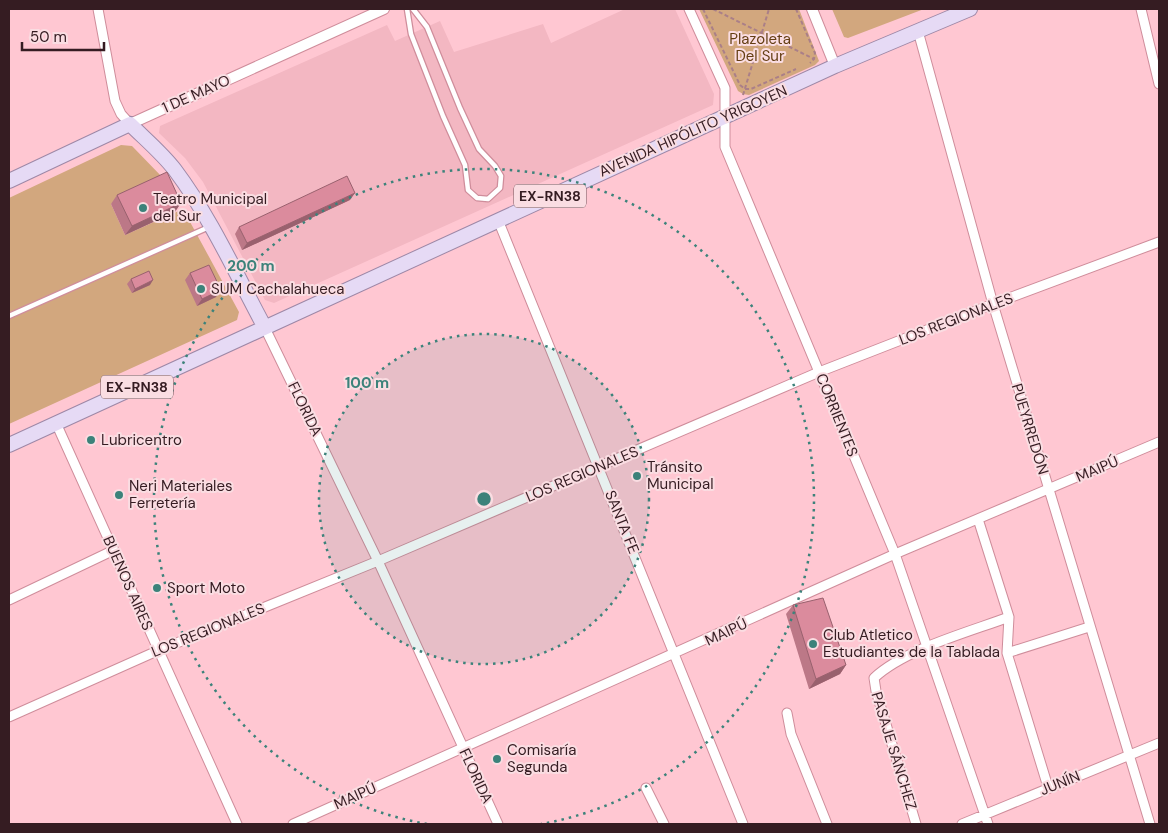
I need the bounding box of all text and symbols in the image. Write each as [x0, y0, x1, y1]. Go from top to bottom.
scale bar [22, 20, 105, 52]
text: 50 m [30, 27, 67, 47]
park label: Plazoleta Del Sur [729, 29, 791, 66]
street label: 1 DE MAYO [159, 70, 233, 118]
street label: AVENIDA HIPÓLITO YRIGOYEN [596, 80, 790, 182]
road number: EX-RN38 [514, 185, 586, 208]
place label: Teatro Municipal del Sur [153, 189, 267, 226]
marker: Teatro Municipal del Sur [137, 202, 149, 214]
text: 200 m [227, 256, 275, 276]
place label: SUM Cachalahueca [211, 279, 344, 299]
marker: SUM Cachalahueca [195, 283, 207, 295]
street label: LOS REGIONALES [896, 288, 1016, 350]
street label: CORRIENTES [811, 370, 863, 460]
text: 100 m [345, 373, 389, 393]
road number: EX-RN38 [101, 376, 173, 398]
street label: FLORIDA [283, 378, 327, 440]
street label: PUEYRREDÓN [1007, 381, 1053, 477]
place label: Lubricentro [101, 430, 182, 450]
marker: Lubricentro [85, 434, 97, 446]
street label: LOS REGIONALES [523, 441, 642, 507]
street label: MAIPÚ [1073, 451, 1121, 487]
place label: Tránsito Municipal [647, 457, 714, 494]
marker: Tránsito Municipal [631, 470, 643, 482]
place label: Neri Materiales Ferretería [129, 476, 233, 513]
street label: SANTA FE [600, 487, 644, 557]
marker: Neri Materiales Ferretería [113, 489, 125, 501]
centre of rings [475, 490, 493, 508]
street label: BUENOS AIRES [98, 533, 158, 634]
place label: Sport Moto [167, 578, 245, 598]
marker: Sport Moto [151, 582, 163, 594]
street label: LOS REGIONALES [148, 598, 268, 662]
street label: MAIPÚ [702, 614, 750, 650]
place label: Club Atletico Estudiantes de la Tablada [823, 625, 1000, 662]
marker: Club Atletico Estudiantes de la Tablada [807, 638, 819, 650]
street label: PASAJE SÁNCHEZ [867, 689, 921, 813]
place label: Comisaría Segunda [507, 740, 576, 777]
street label: FLORIDA [455, 745, 497, 807]
marker: Comisaría Segunda [491, 753, 503, 765]
street label: JUNÍN [1037, 766, 1083, 800]
street label: MAIPÚ [331, 778, 379, 814]

